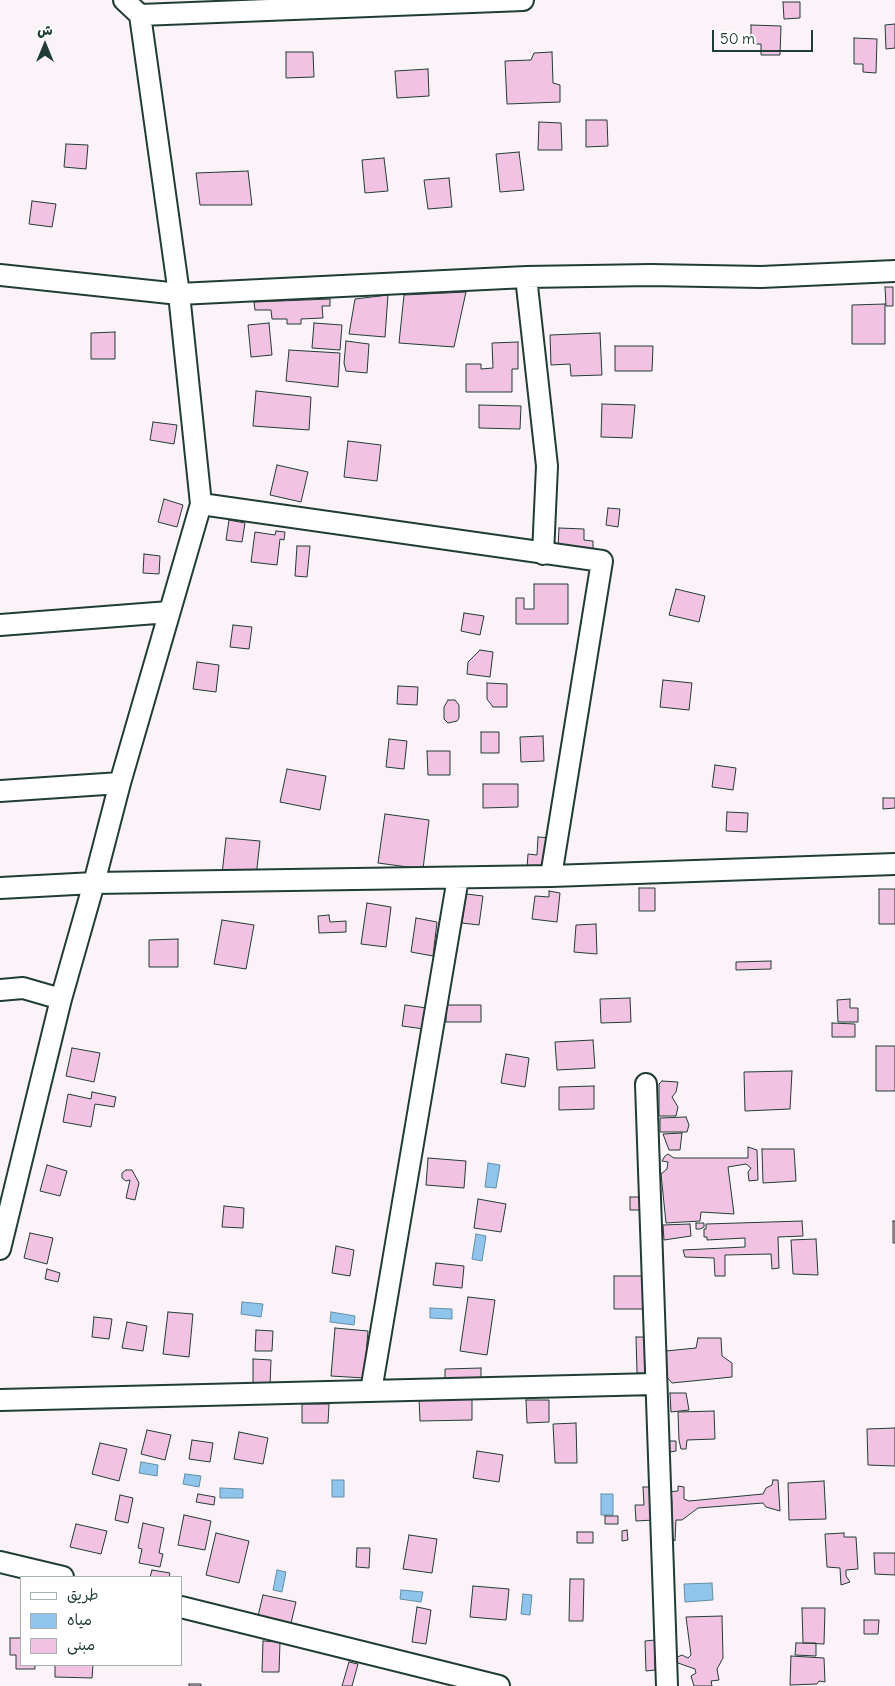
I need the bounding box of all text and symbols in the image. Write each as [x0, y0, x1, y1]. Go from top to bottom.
north arrow [20, 20, 70, 70]
scale bar [715, 20, 816, 52]
text: ش [37, 21, 53, 39]
text: 50 m [720, 29, 755, 48]
legend [20, 1576, 182, 1666]
text: طريق [67, 1585, 99, 1604]
text: مياه [67, 1610, 92, 1629]
text: مبنى [67, 1635, 95, 1654]

